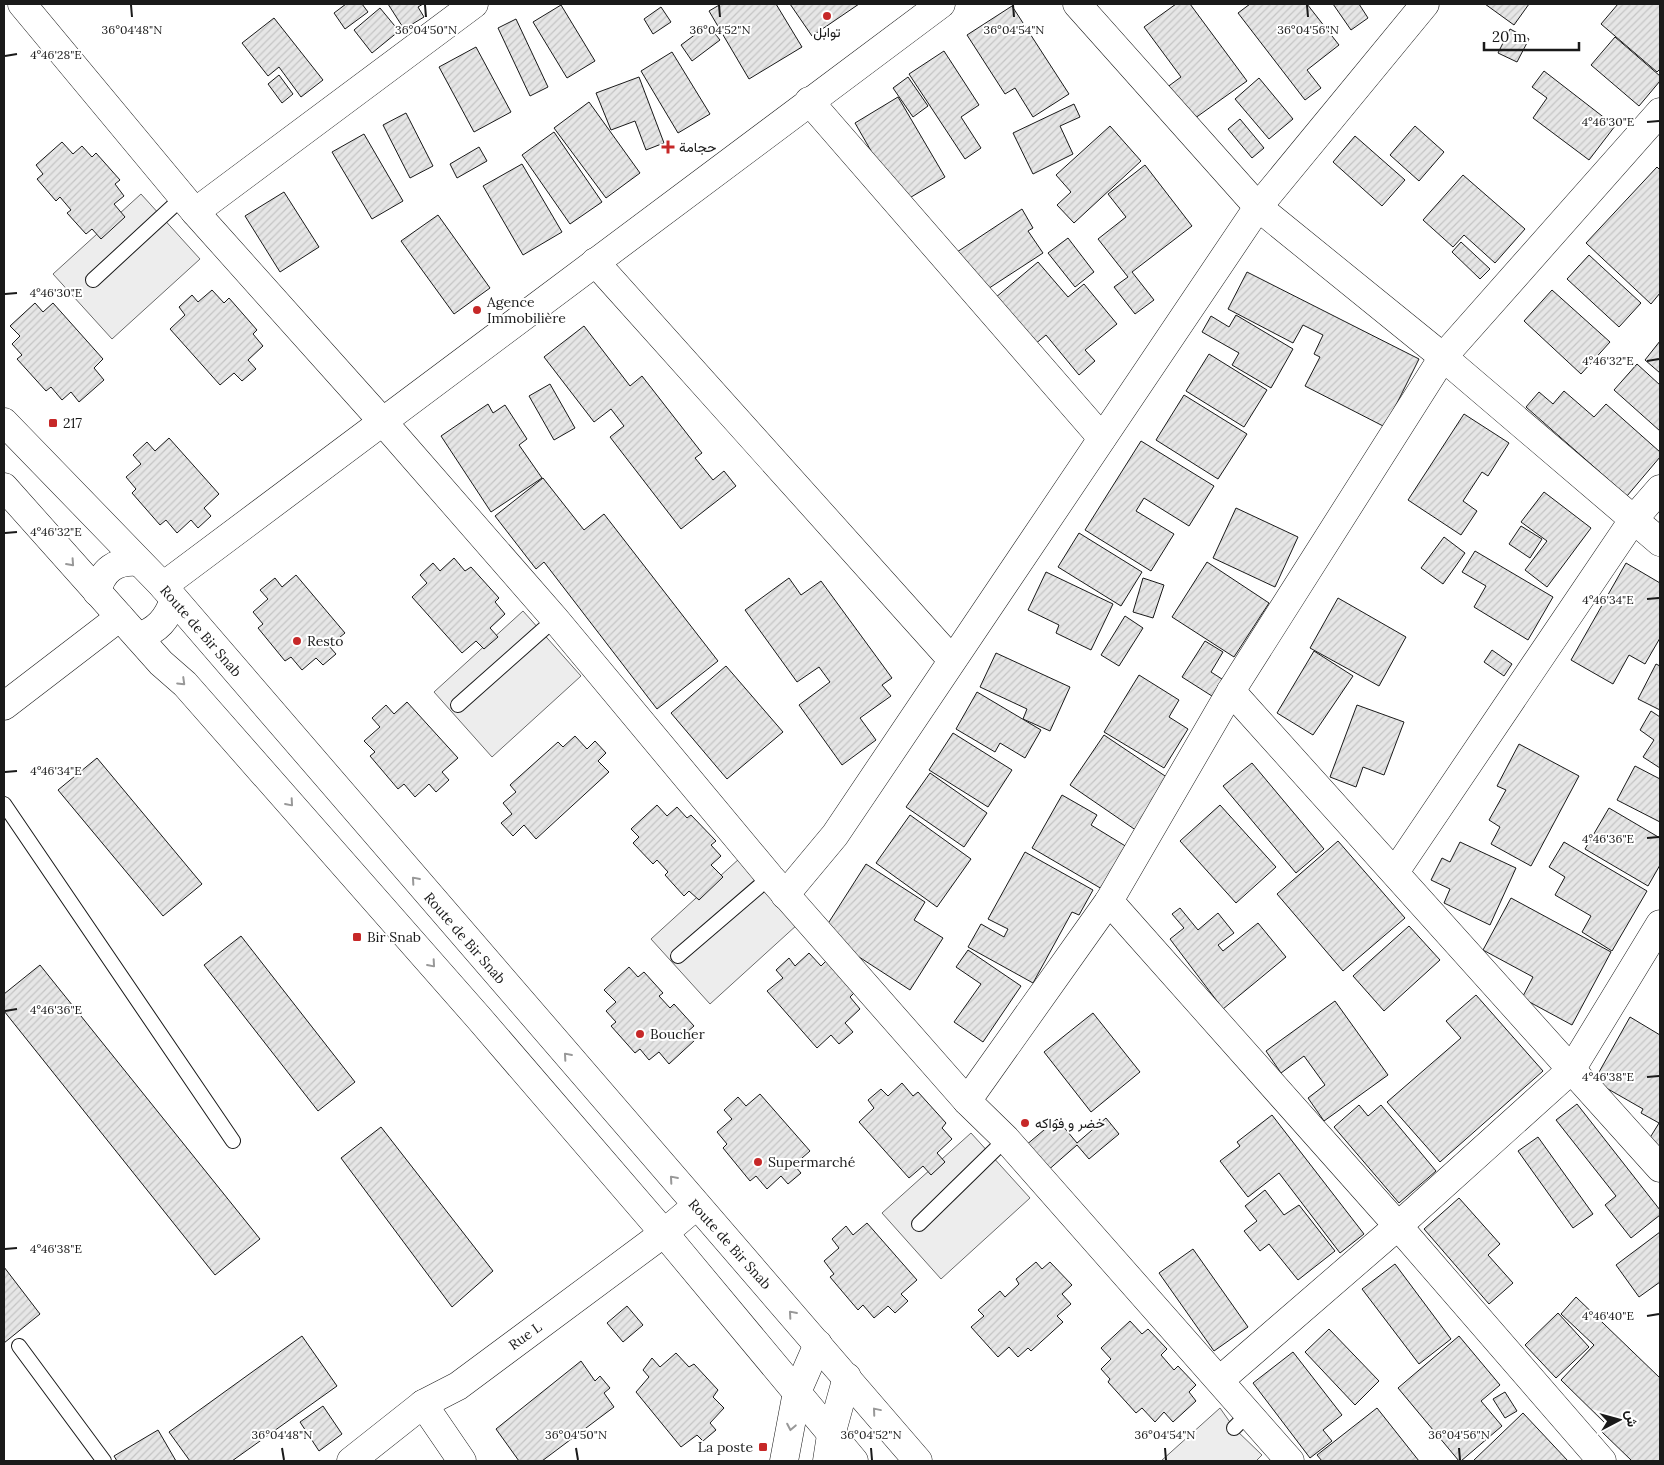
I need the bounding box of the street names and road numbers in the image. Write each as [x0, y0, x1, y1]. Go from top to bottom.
street label: Route de Bir Snab [156, 581, 246, 681]
street label: Route de Bir Snab [420, 888, 510, 988]
street label: Route de Bir Snab [685, 1195, 775, 1293]
street label: Rue L [505, 1318, 545, 1354]

